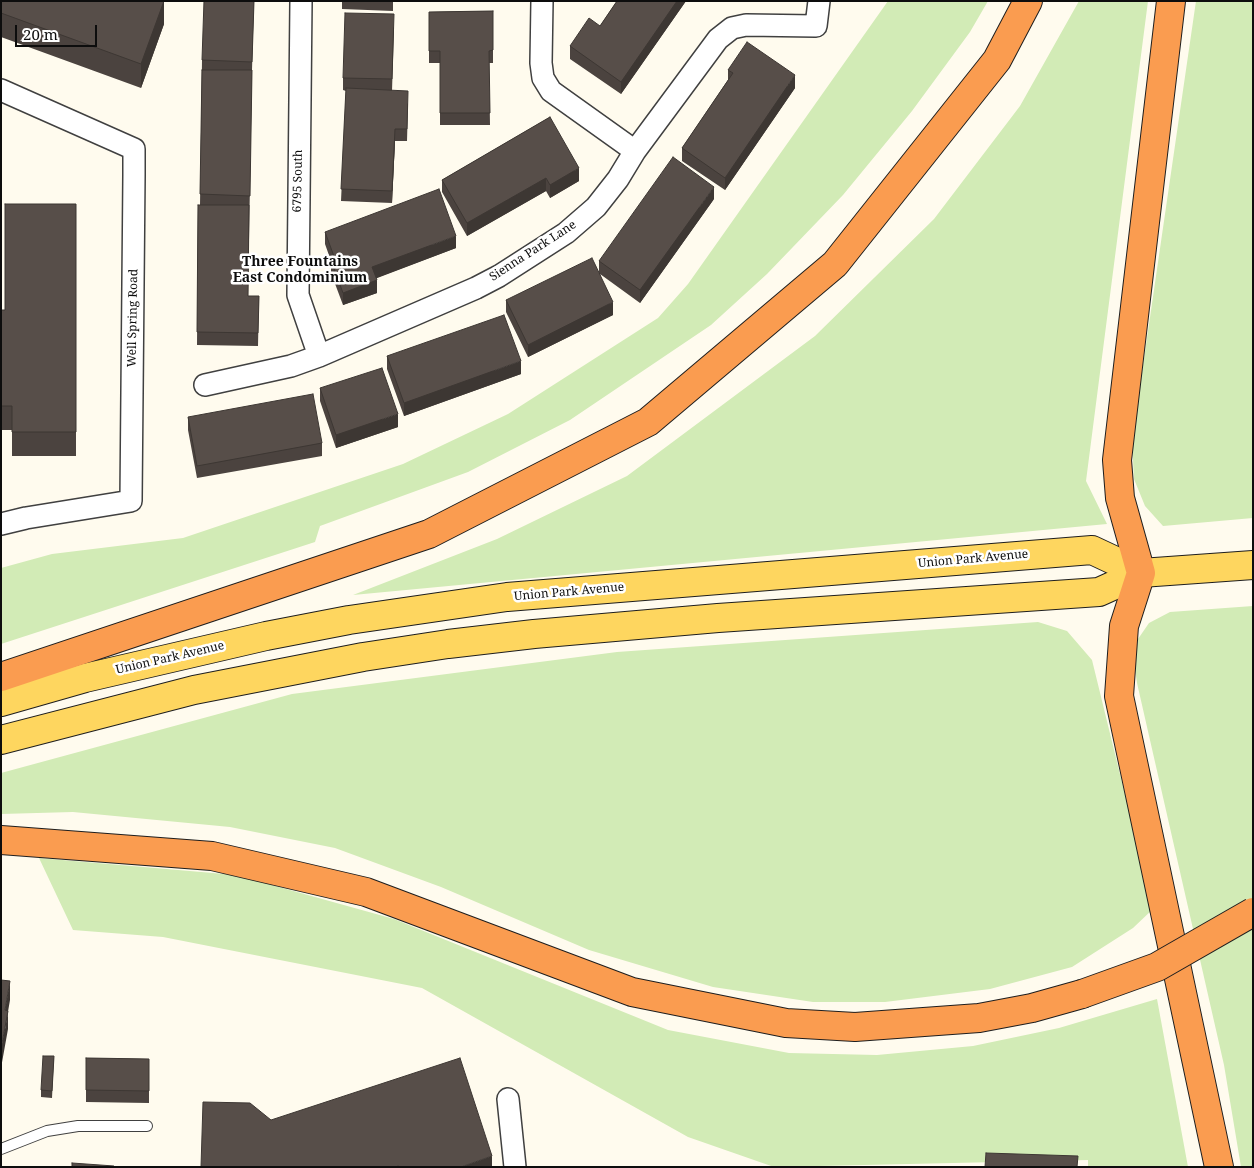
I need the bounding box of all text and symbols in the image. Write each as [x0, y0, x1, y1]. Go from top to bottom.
scale bar [18, 15, 100, 47]
text: 20 m [23, 24, 58, 44]
street label: 6795 South [290, 149, 306, 213]
street label: Sienna Park Lane [487, 218, 579, 284]
district label: Three Fountains East Condominium [233, 254, 367, 286]
street label: Well Spring Road [125, 269, 141, 367]
street label: Union Park Avenue [917, 547, 1029, 571]
street label: Union Park Avenue [513, 580, 625, 604]
street label: Union Park Avenue [114, 639, 226, 677]

